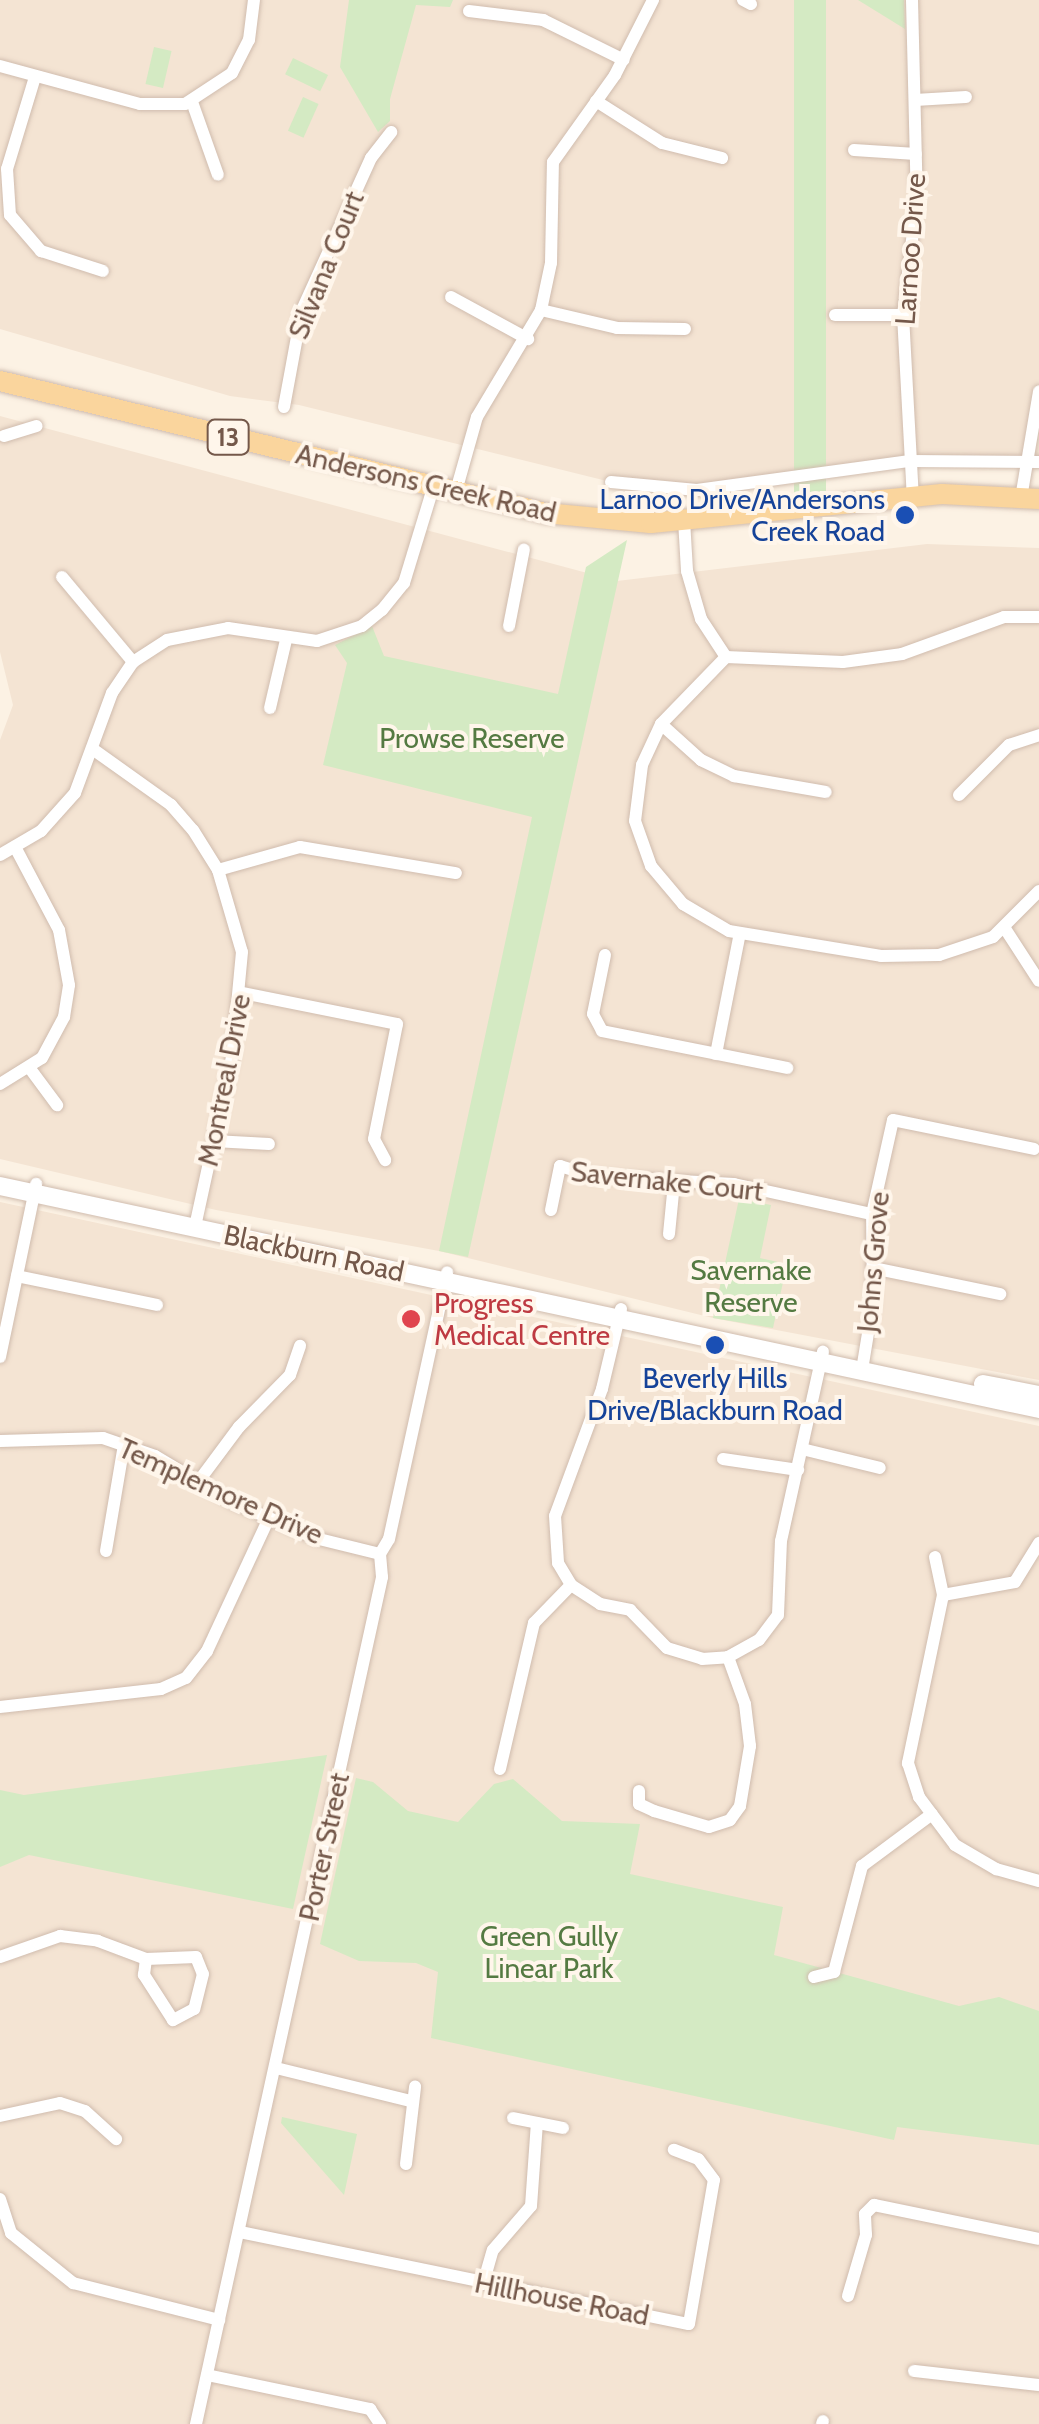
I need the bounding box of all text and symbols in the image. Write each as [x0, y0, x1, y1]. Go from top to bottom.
street label: Larnoo Drive [888, 172, 932, 326]
street label: Silvana Court [281, 186, 371, 344]
road number: 13 [206, 417, 250, 457]
street label: Andersons Creek Road [293, 437, 559, 529]
place label: Larnoo Drive/Andersons Creek Road [600, 482, 885, 548]
marker: Larnoo Drive/Andersons Creek Road [894, 504, 916, 526]
park label: Prowse Reserve [379, 721, 565, 755]
street label: Montreal Drive [191, 991, 257, 1169]
street label: Savernake Court [569, 1154, 765, 1208]
street label: Johns Grove [850, 1190, 896, 1334]
street label: Blackburn Road [221, 1217, 407, 1289]
park label: Savernake Reserve [690, 1253, 812, 1319]
place label: Progress Medical Centre [434, 1286, 610, 1352]
marker: Progress Medical Centre [398, 1306, 424, 1332]
marker: Beverly Hills Drive/Blackburn Road [704, 1334, 726, 1356]
place label: Beverly Hills Drive/Blackburn Road [587, 1361, 843, 1427]
street label: Templemore Drive [114, 1431, 328, 1551]
street label: Porter Street [292, 1770, 356, 1924]
park label: Green Gully Linear Park [480, 1919, 618, 1985]
street label: Hillhouse Road [472, 2266, 652, 2332]

